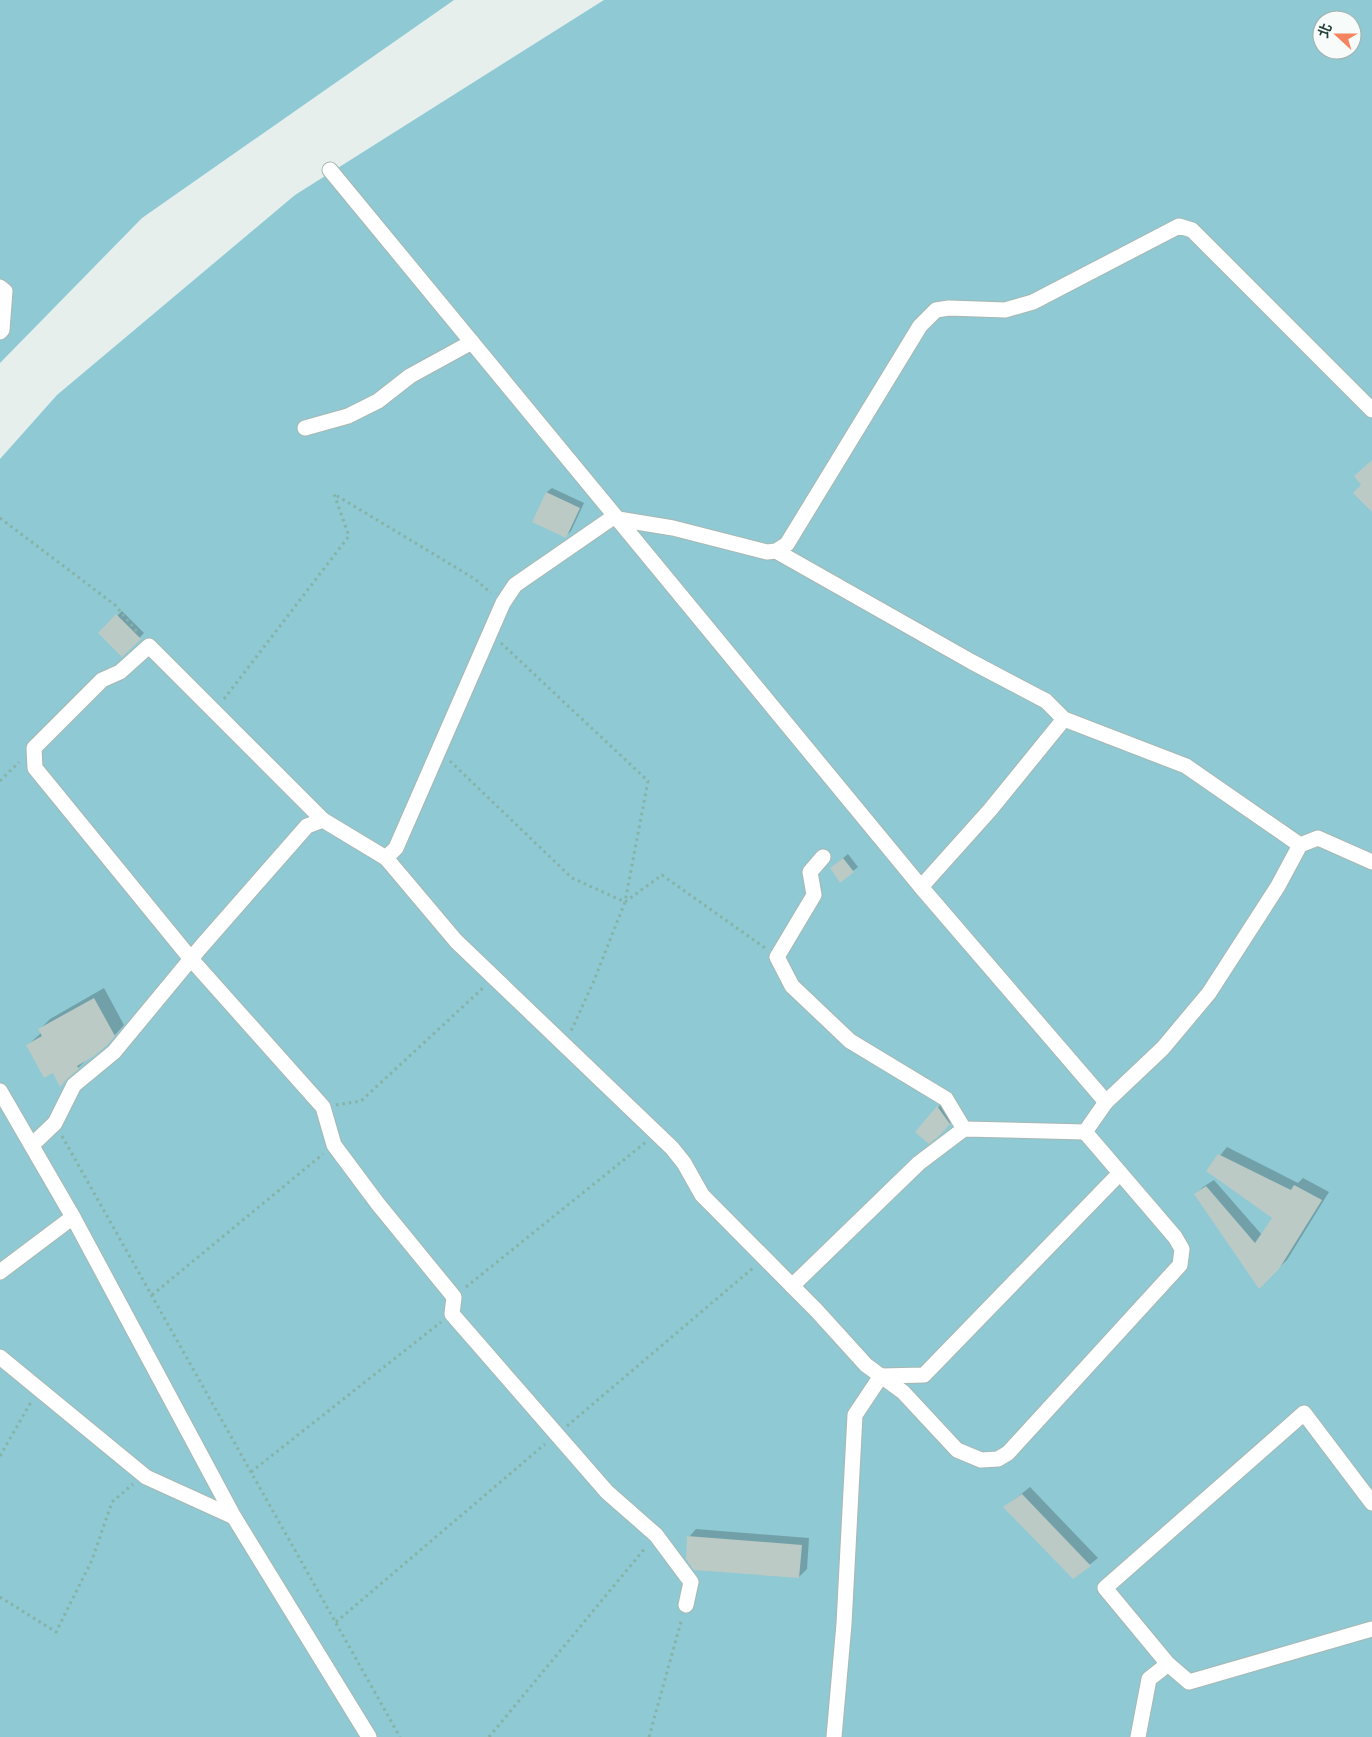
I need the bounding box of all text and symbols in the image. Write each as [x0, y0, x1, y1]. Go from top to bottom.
north arrow [1312, 10, 1362, 60]
text: 北 [1315, 21, 1335, 40]

